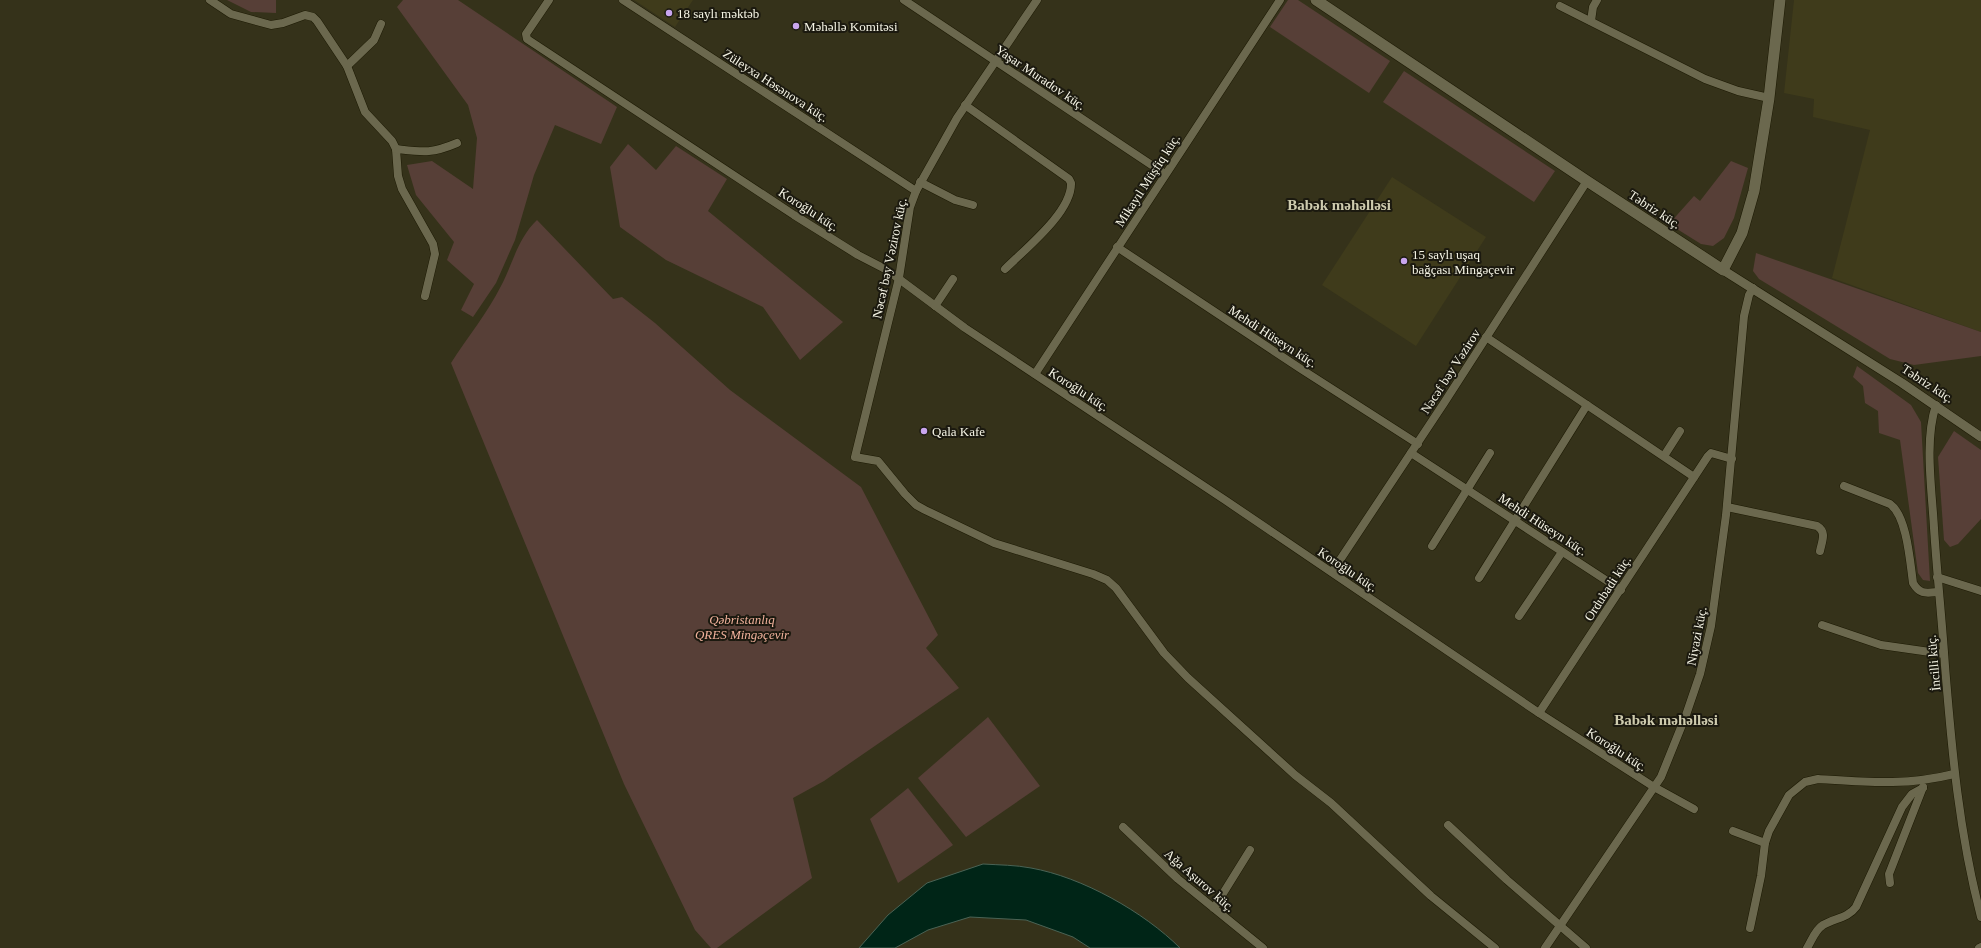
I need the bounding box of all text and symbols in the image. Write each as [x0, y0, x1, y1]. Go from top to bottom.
place label: 18 saylı məktəb [677, 6, 759, 21]
marker: 18 saylı məktəb [664, 8, 674, 18]
place label: Məhəllə Komitəsi [804, 19, 898, 34]
marker: Məhəllə Komitəsi [791, 21, 801, 31]
street label: Yaşar Muradov küç. [993, 42, 1089, 113]
street label: Züleyxa Həsənova küç. [720, 46, 831, 125]
street label: Mikayıl Müşfiq küç. [1112, 131, 1183, 229]
street label: Koroğlu küç. [776, 184, 842, 234]
street label: Təbriz küç. [1626, 187, 1684, 232]
street label: Nəcəf bəy Vəzirov küç. [869, 196, 910, 320]
district label: Babək məhəlləsi [1287, 197, 1391, 213]
place label: 15 saylı uşaq bağçası Mingəçevir [1412, 247, 1515, 277]
marker: 15 saylı uşaq bağçası Mingəçevir [1399, 256, 1409, 266]
street label: Mehdi Hüseyn küç. [1226, 302, 1320, 371]
street label: Nəcəf bəy Vəzirov [1417, 326, 1484, 416]
street label: Təbriz küç. [1899, 361, 1957, 406]
street label: Koroğlu küç. [1046, 364, 1112, 414]
place label: Qala Kafe [932, 424, 985, 439]
marker: Qala Kafe [919, 426, 929, 436]
street label: Mehdi Hüseyn küç. [1496, 490, 1590, 559]
street label: Koroğlu küç. [1315, 544, 1380, 595]
street label: Ordubadi küç. [1581, 553, 1634, 624]
street label: Niyazi küç. [1683, 605, 1710, 667]
park label: Qəbristanlıq QRES Mingəçevir [695, 612, 790, 642]
street label: İncilli küç. [1924, 634, 1943, 692]
district label: Babək məhəlləsi [1614, 712, 1718, 728]
street label: Koroğlu küç. [1584, 724, 1650, 774]
street label: Ağa Aşurov küç. [1162, 846, 1238, 915]

